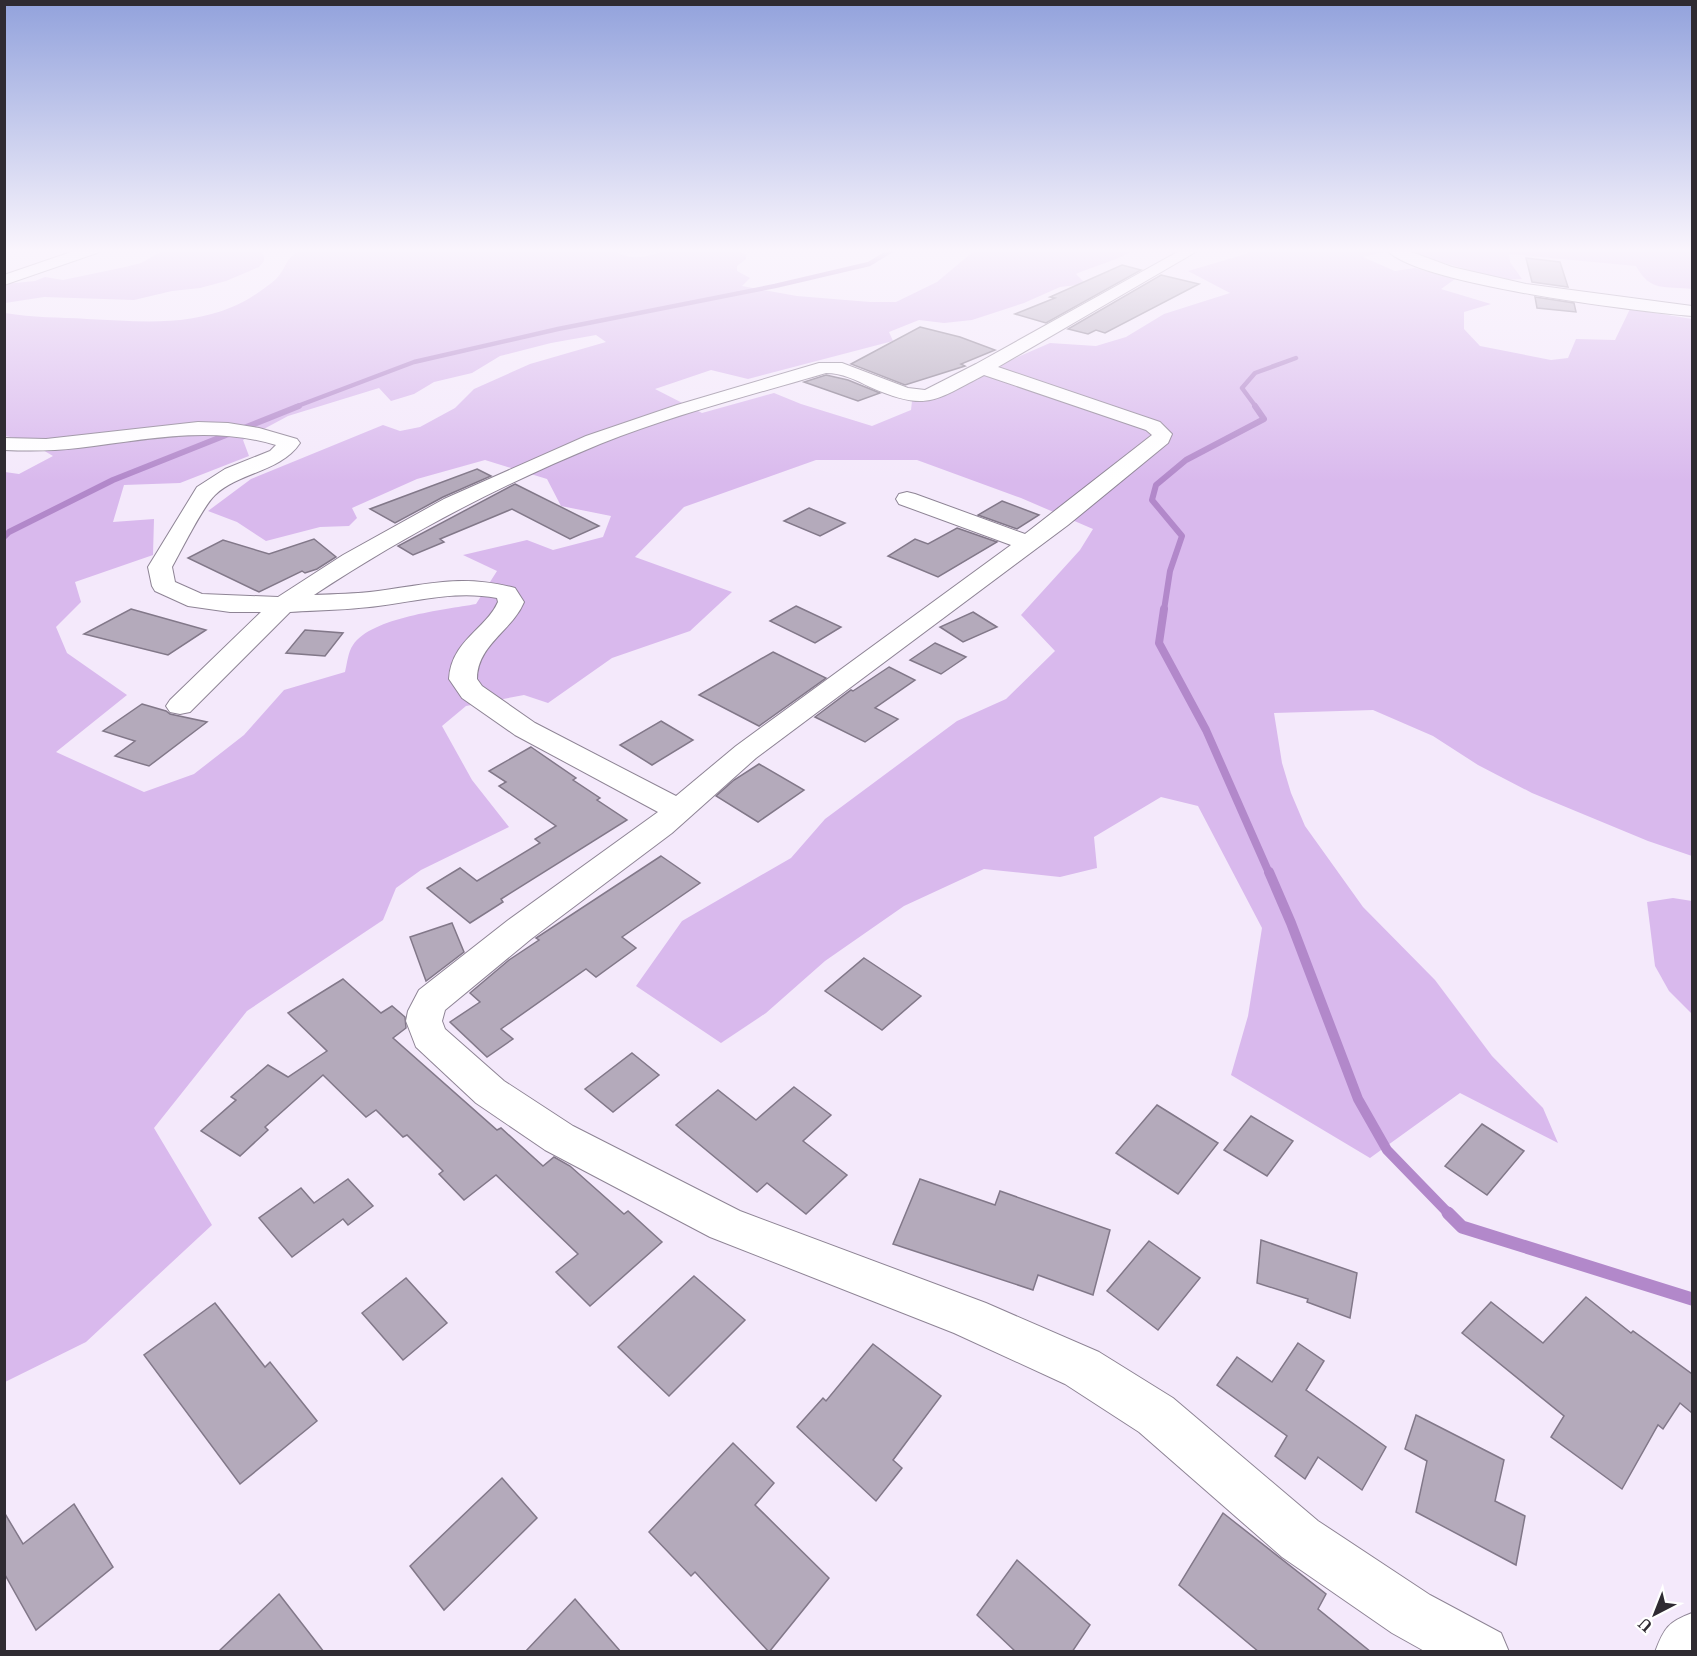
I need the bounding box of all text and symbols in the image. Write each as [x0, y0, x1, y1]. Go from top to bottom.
north arrow [1625, 1584, 1685, 1644]
text: U [1633, 1613, 1657, 1637]

